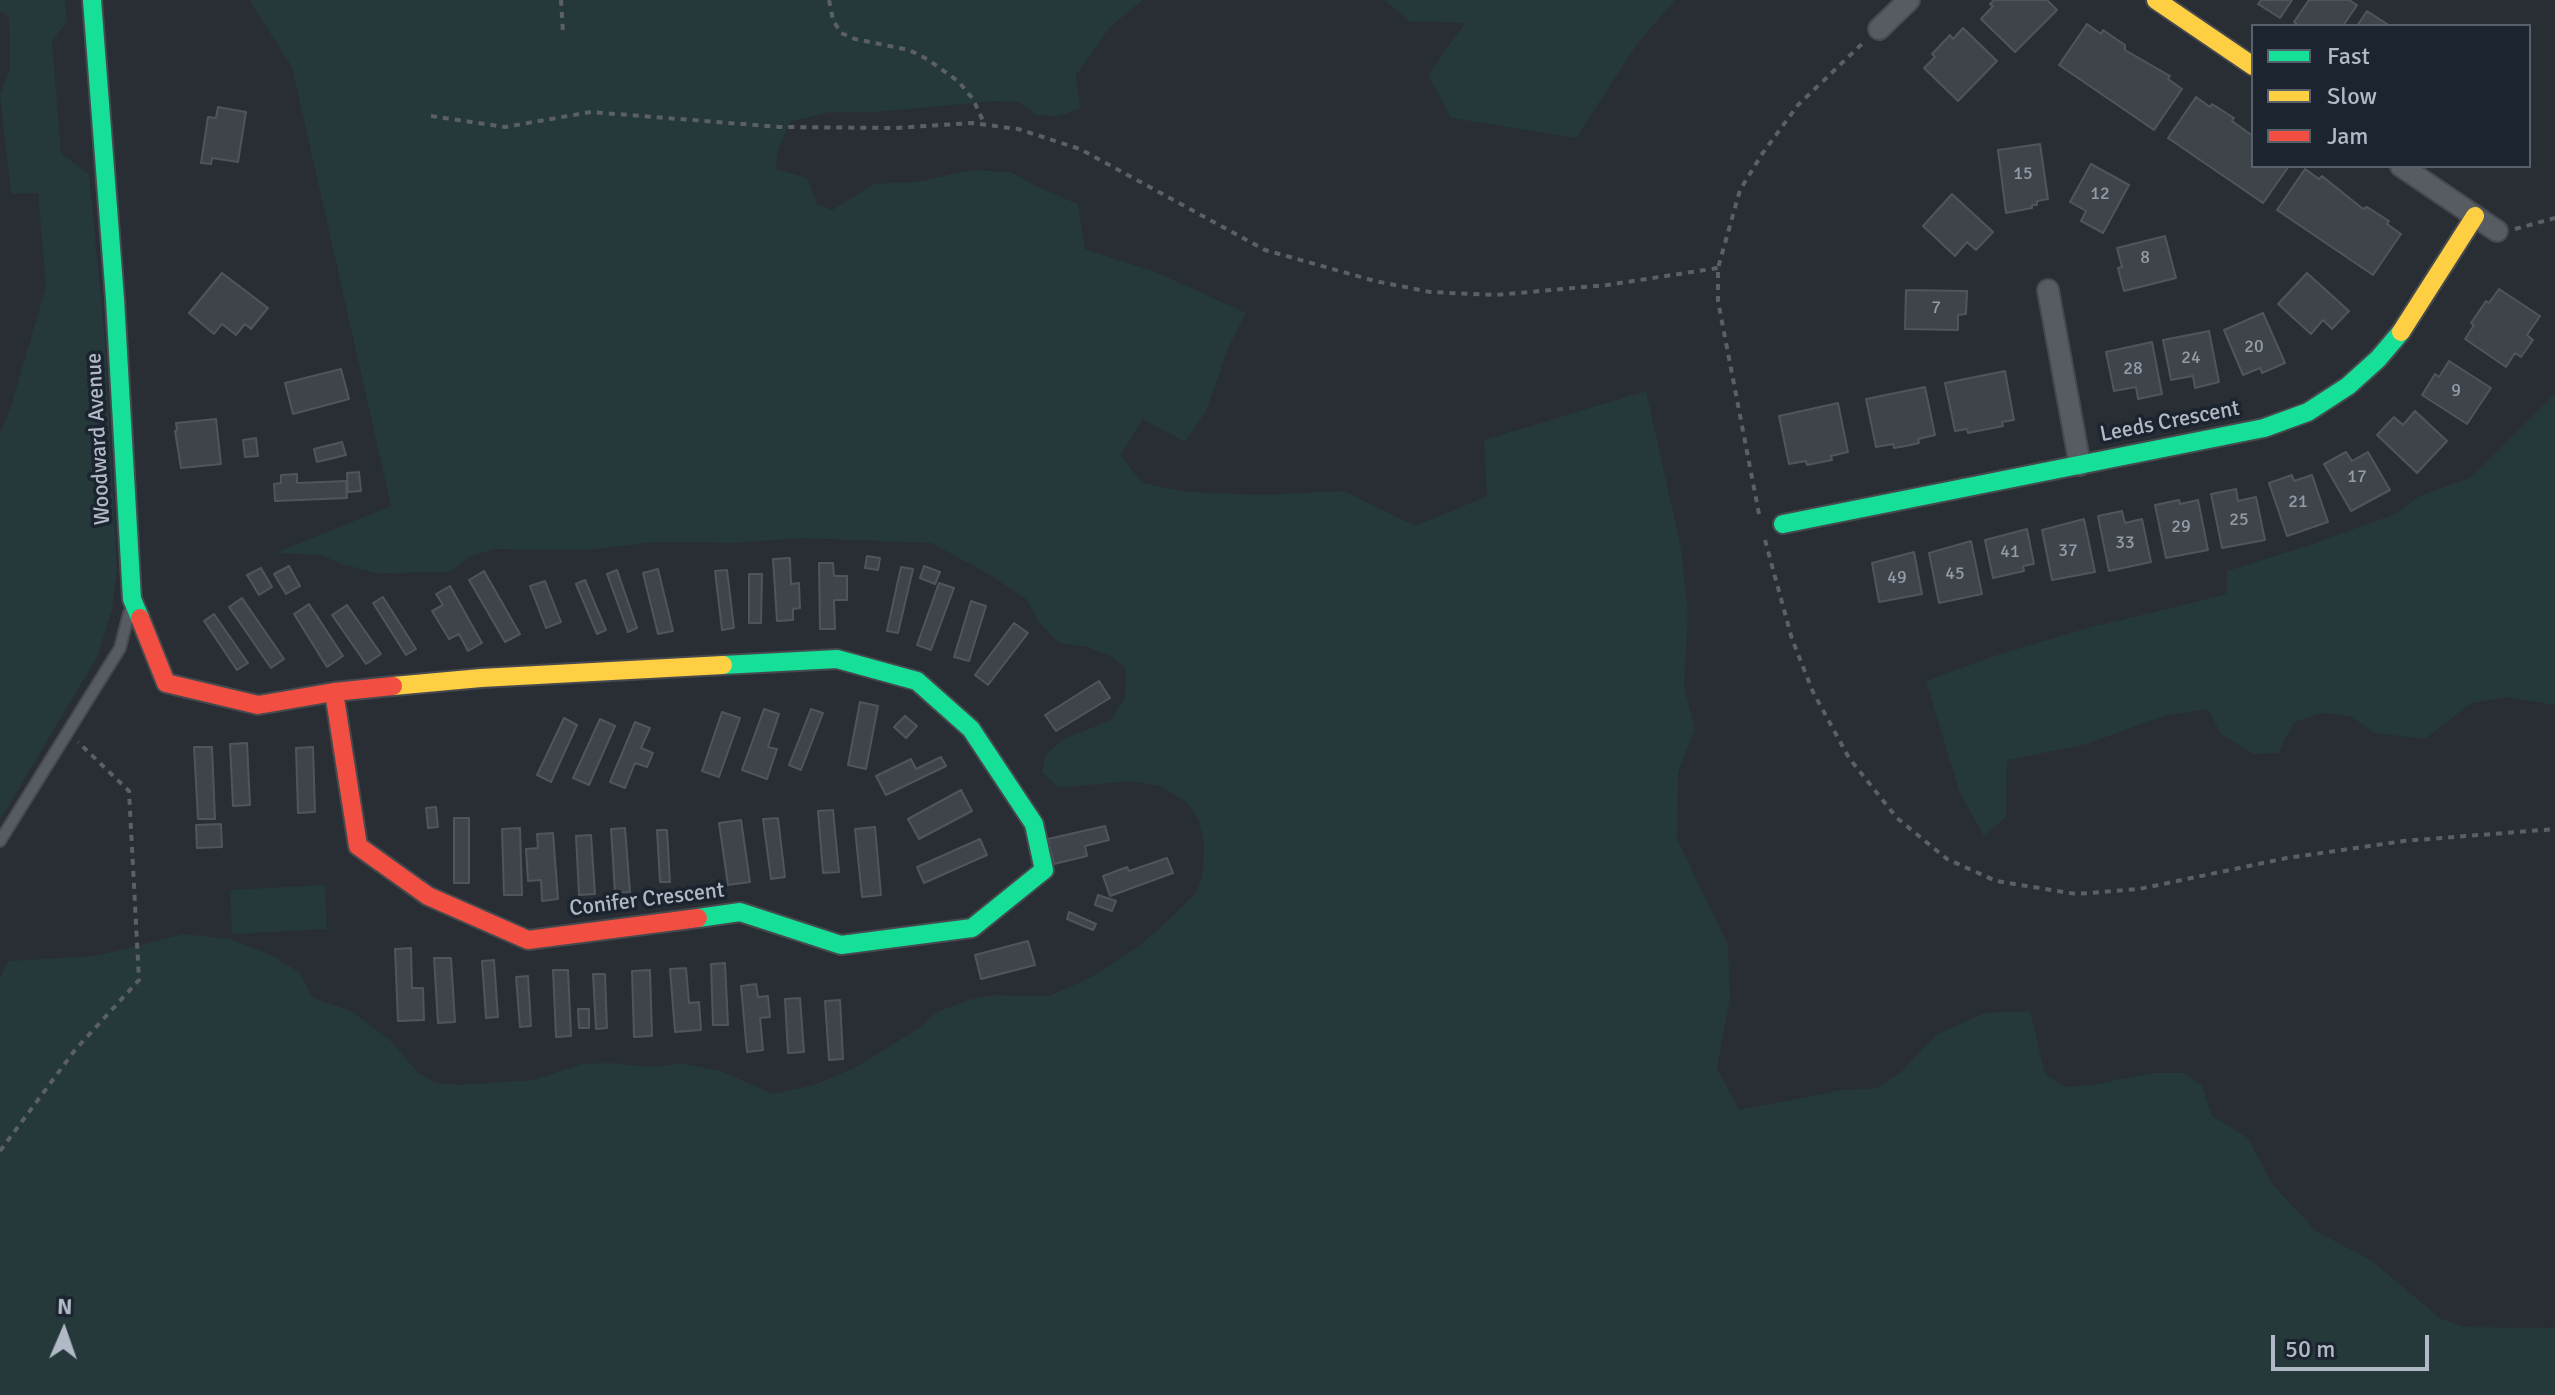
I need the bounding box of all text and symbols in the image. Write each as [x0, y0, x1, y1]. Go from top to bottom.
legend [2251, 24, 2531, 168]
text: Fast [2327, 41, 2370, 71]
text: Slow [2327, 81, 2377, 111]
text: Jam [2327, 121, 2368, 151]
house number: 15 [2013, 163, 2033, 185]
house number: 12 [2090, 183, 2110, 205]
house number: 8 [2140, 247, 2150, 269]
house number: 7 [1931, 297, 1941, 319]
house number: 20 [2244, 336, 2264, 358]
house number: 24 [2181, 347, 2201, 369]
street label: Woodward Avenue [81, 352, 117, 526]
house number: 28 [2123, 358, 2143, 380]
house number: 9 [2451, 380, 2461, 402]
street label: Leeds Crescent [2098, 396, 2242, 448]
house number: 17 [2347, 466, 2367, 488]
house number: 21 [2288, 491, 2308, 513]
house number: 25 [2229, 509, 2249, 531]
house number: 29 [2171, 516, 2191, 538]
house number: 33 [2115, 532, 2135, 554]
house number: 37 [2058, 540, 2078, 562]
house number: 41 [2000, 541, 2020, 563]
house number: 45 [1945, 563, 1965, 585]
house number: 49 [1887, 567, 1907, 589]
street label: Conifer Crescent [568, 877, 726, 923]
north arrow [24, 1291, 104, 1371]
text: N [57, 1293, 73, 1320]
scale bar [2275, 1319, 2433, 1369]
text: 50 m [2285, 1334, 2335, 1364]

